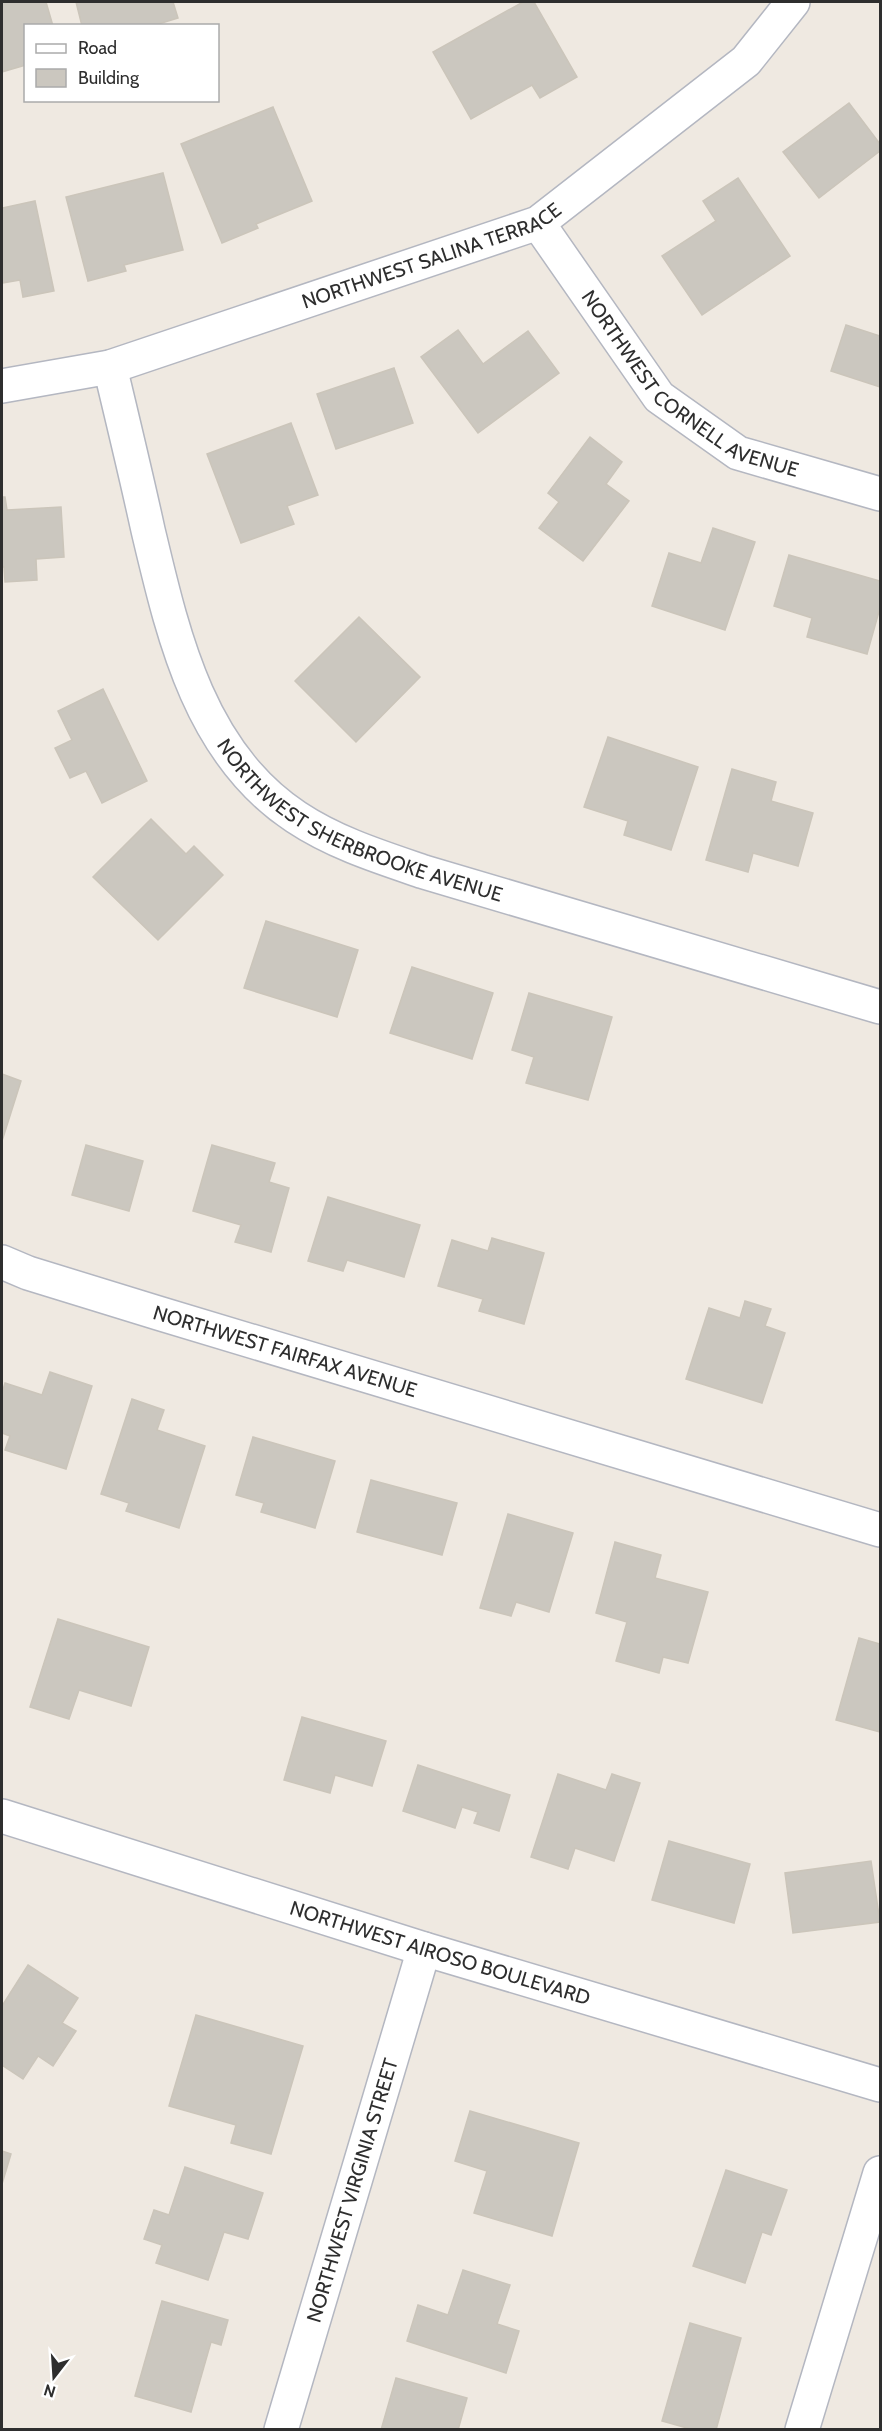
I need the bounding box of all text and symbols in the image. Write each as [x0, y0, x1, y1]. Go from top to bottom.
legend [24, 24, 219, 102]
text: Road [78, 37, 117, 59]
text: Building [78, 67, 140, 89]
street label: NORTHWEST SALINA TERRACE [299, 198, 566, 314]
street label: NORTHWEST CORNELL AVENUE [577, 286, 801, 482]
street label: NORTHWEST SHERBROOKE AVENUE [212, 734, 506, 907]
street label: NORTHWEST FAIRFAX AVENUE [150, 1300, 420, 1402]
street label: NORTHWEST AIROSO BOULEVARD [287, 1896, 593, 2010]
street label: NORTHWEST VIRGINIA STREET [302, 2055, 403, 2325]
north arrow [24, 2347, 84, 2407]
text: N [42, 2380, 58, 2402]

